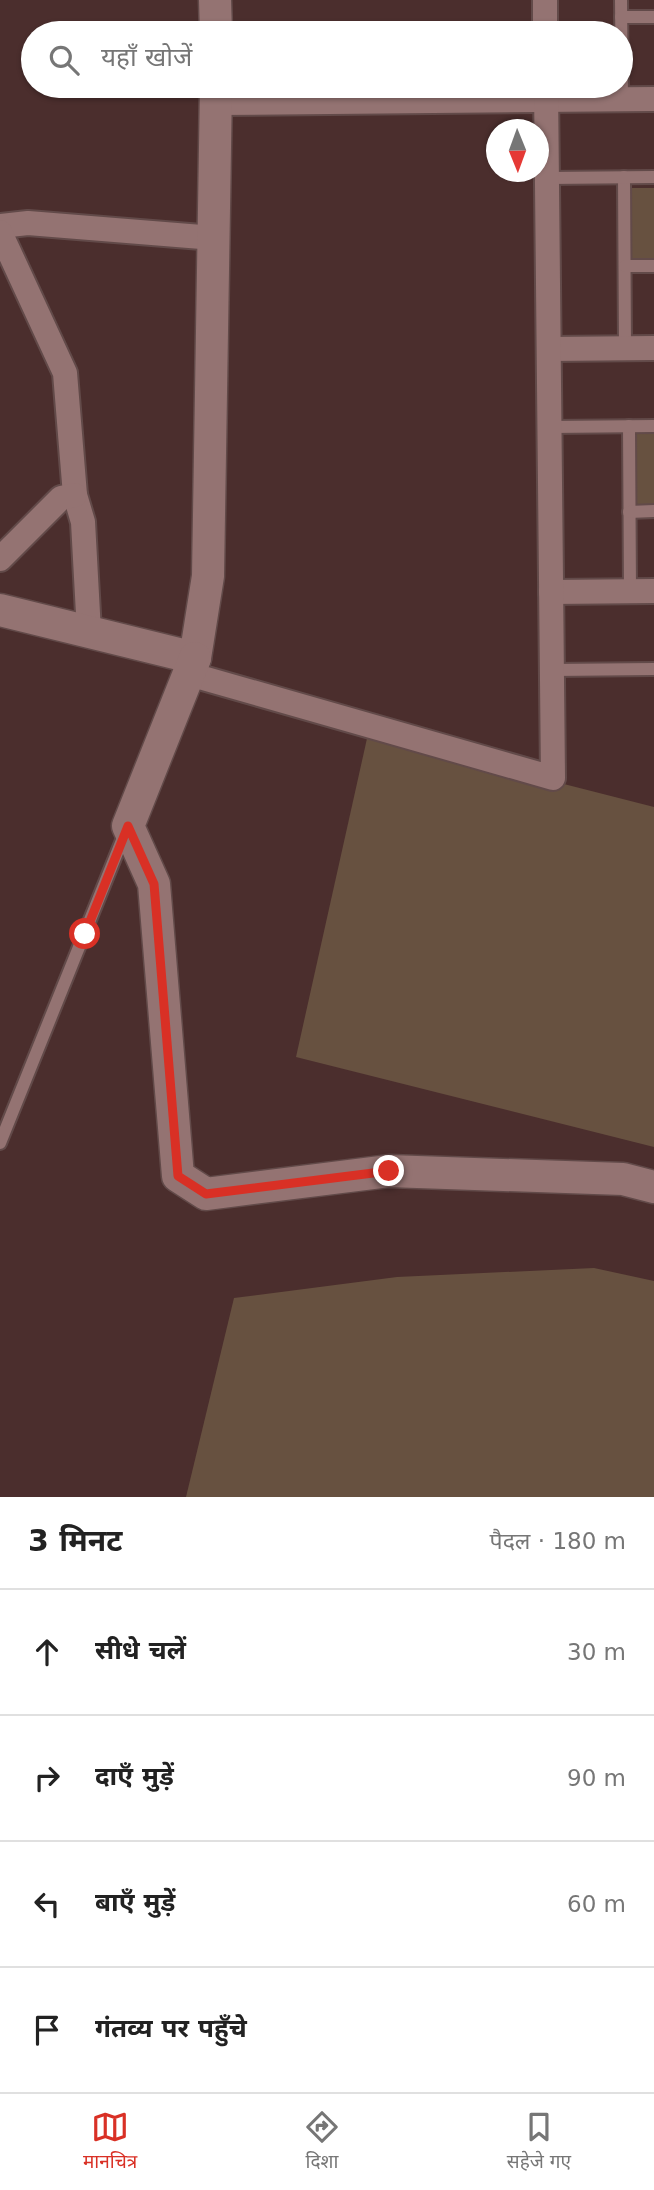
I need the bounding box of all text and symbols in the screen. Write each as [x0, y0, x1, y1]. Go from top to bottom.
search box [21, 21, 633, 98]
icon: search [45, 41, 83, 79]
text: यहाँ खोजें [101, 42, 192, 72]
north arrow [486, 119, 549, 182]
route start [69, 918, 100, 949]
route end [373, 1155, 404, 1186]
text: 3 मिनट [28, 1523, 122, 1558]
text: पैदल · 180 m [490, 1528, 626, 1554]
icon: ahead [28, 1633, 66, 1671]
text: सीधे चलें [95, 1635, 186, 1665]
text: 30 m [567, 1639, 626, 1665]
icon: right [28, 1759, 66, 1797]
text: दाएँ मुड़ें [95, 1761, 174, 1791]
text: 90 m [567, 1765, 626, 1791]
icon: left [28, 1885, 66, 1923]
text: बाएँ मुड़ें [95, 1887, 175, 1917]
text: 60 m [567, 1891, 626, 1917]
icon: arrive [28, 2011, 66, 2049]
text: गंतव्य पर पहुँचे [95, 2013, 247, 2043]
tab: मानचित्र [83, 2108, 137, 2176]
tab: दिशा [303, 2108, 341, 2176]
tab: सहेजे गए [507, 2108, 571, 2176]

